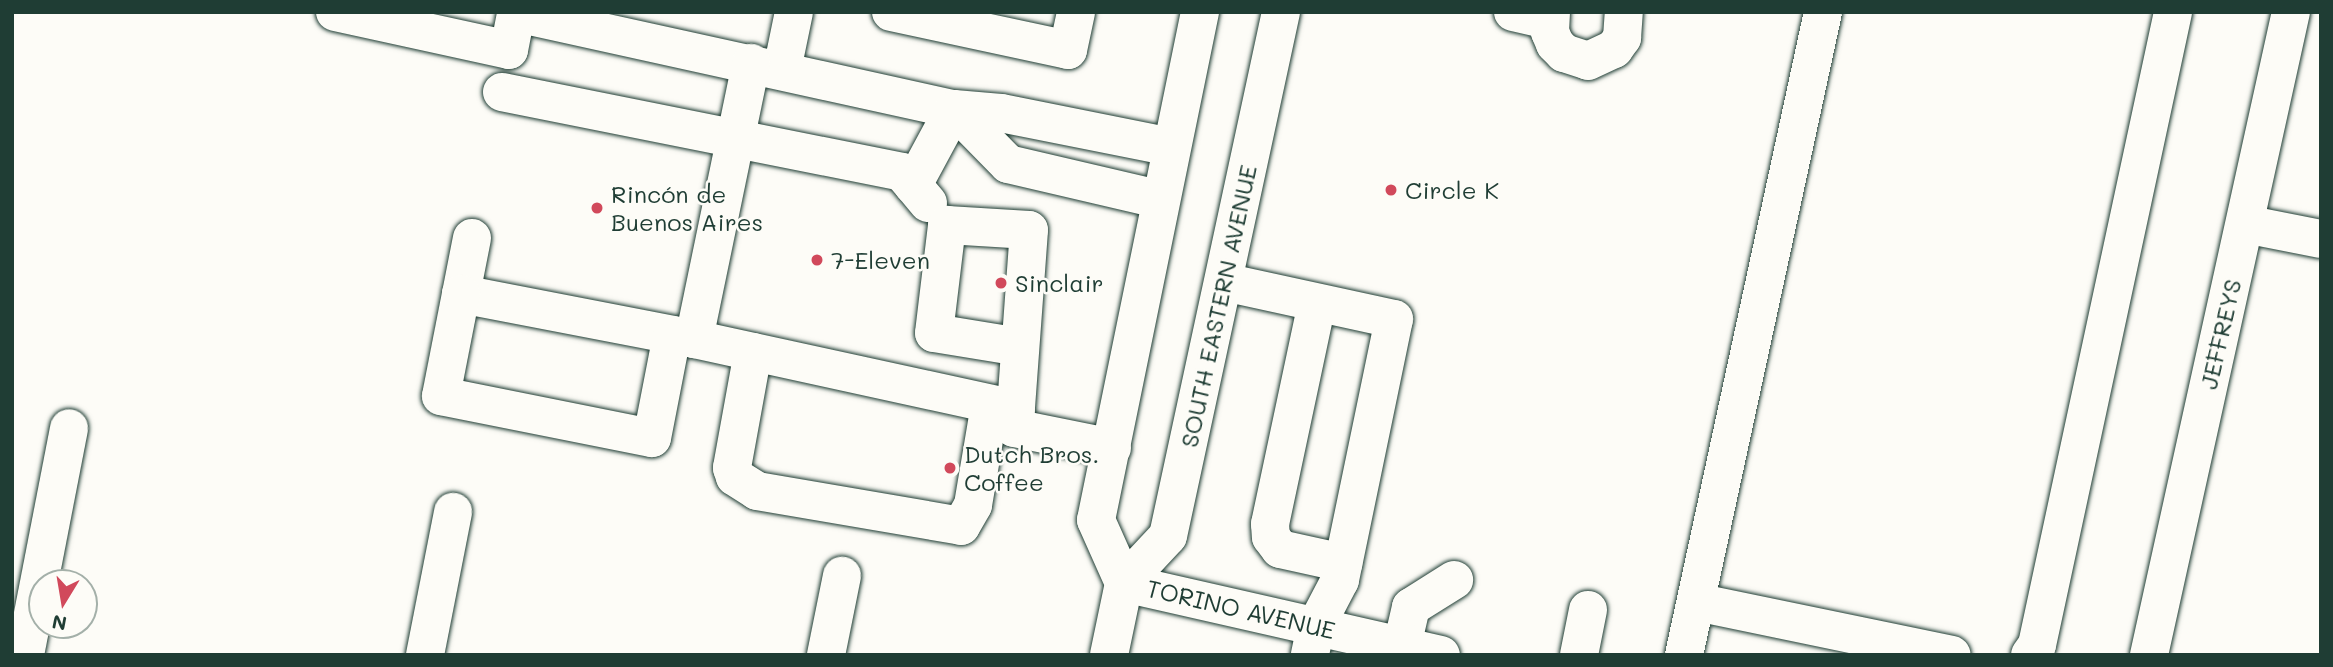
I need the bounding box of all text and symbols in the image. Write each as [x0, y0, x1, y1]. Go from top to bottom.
street label: SOUTH EASTERN AVENUE [1174, 162, 1262, 450]
place label: Circle K [1405, 176, 1499, 204]
place label: Rincón de Buenos Aires [611, 180, 763, 236]
marker: Circle K [1383, 182, 1399, 198]
marker: Rincón de Buenos Aires [589, 200, 605, 216]
place label: 7-Eleven [831, 246, 930, 274]
marker: 7-Eleven [809, 252, 825, 268]
place label: Sinclair [1015, 269, 1104, 297]
marker: Sinclair [993, 275, 1009, 291]
street label: JEFFREYS [2193, 276, 2247, 392]
place label: Dutch Bros. Coffee [964, 440, 1099, 496]
marker: Dutch Bros. Coffee [942, 460, 958, 476]
north arrow [28, 569, 98, 639]
street label: TORINO AVENUE [1144, 573, 1338, 645]
text: N [50, 609, 69, 637]

